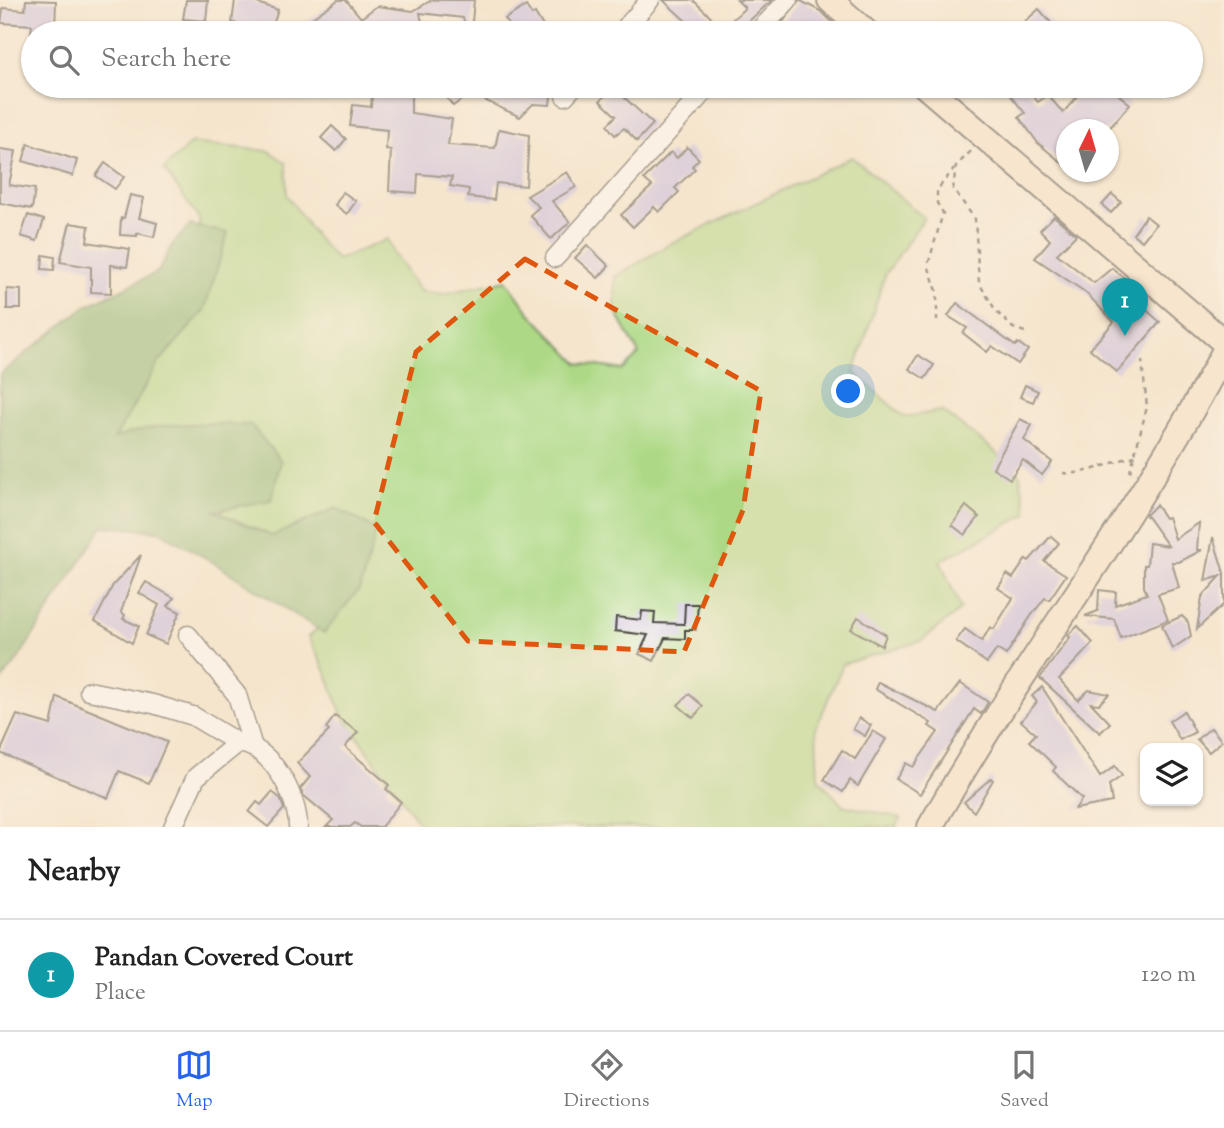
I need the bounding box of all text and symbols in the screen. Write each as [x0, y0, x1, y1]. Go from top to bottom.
search box [21, 21, 1203, 98]
icon: search [45, 41, 83, 79]
text: Search here [101, 41, 231, 78]
north arrow [1056, 119, 1119, 182]
pin: 1 [1102, 278, 1148, 336]
your location [831, 374, 865, 408]
map controls [1140, 743, 1203, 806]
button: layers [1140, 743, 1203, 806]
text: Nearby [28, 851, 120, 894]
text: Pandan Covered Court [95, 940, 353, 977]
text: 1 [47, 959, 55, 992]
text: 120 m [1141, 959, 1196, 992]
text: Place [95, 977, 146, 1010]
tab: Map [175, 1046, 213, 1115]
tab: Directions [564, 1046, 649, 1115]
tab: Saved [1000, 1046, 1049, 1115]

